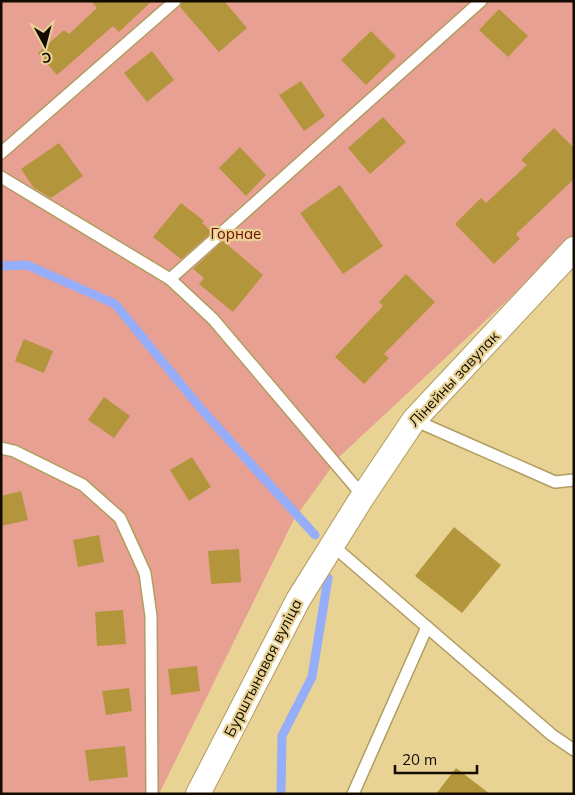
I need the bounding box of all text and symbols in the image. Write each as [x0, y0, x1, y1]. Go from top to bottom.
north arrow [20, 20, 70, 70]
text: С [41, 48, 52, 67]
park label: Горнае [211, 224, 261, 243]
street label: Лінейны завулак [404, 326, 504, 431]
street label: Бурштынавая вуліца [220, 596, 306, 740]
scale bar [395, 742, 478, 774]
text: 20 m [402, 750, 437, 769]

